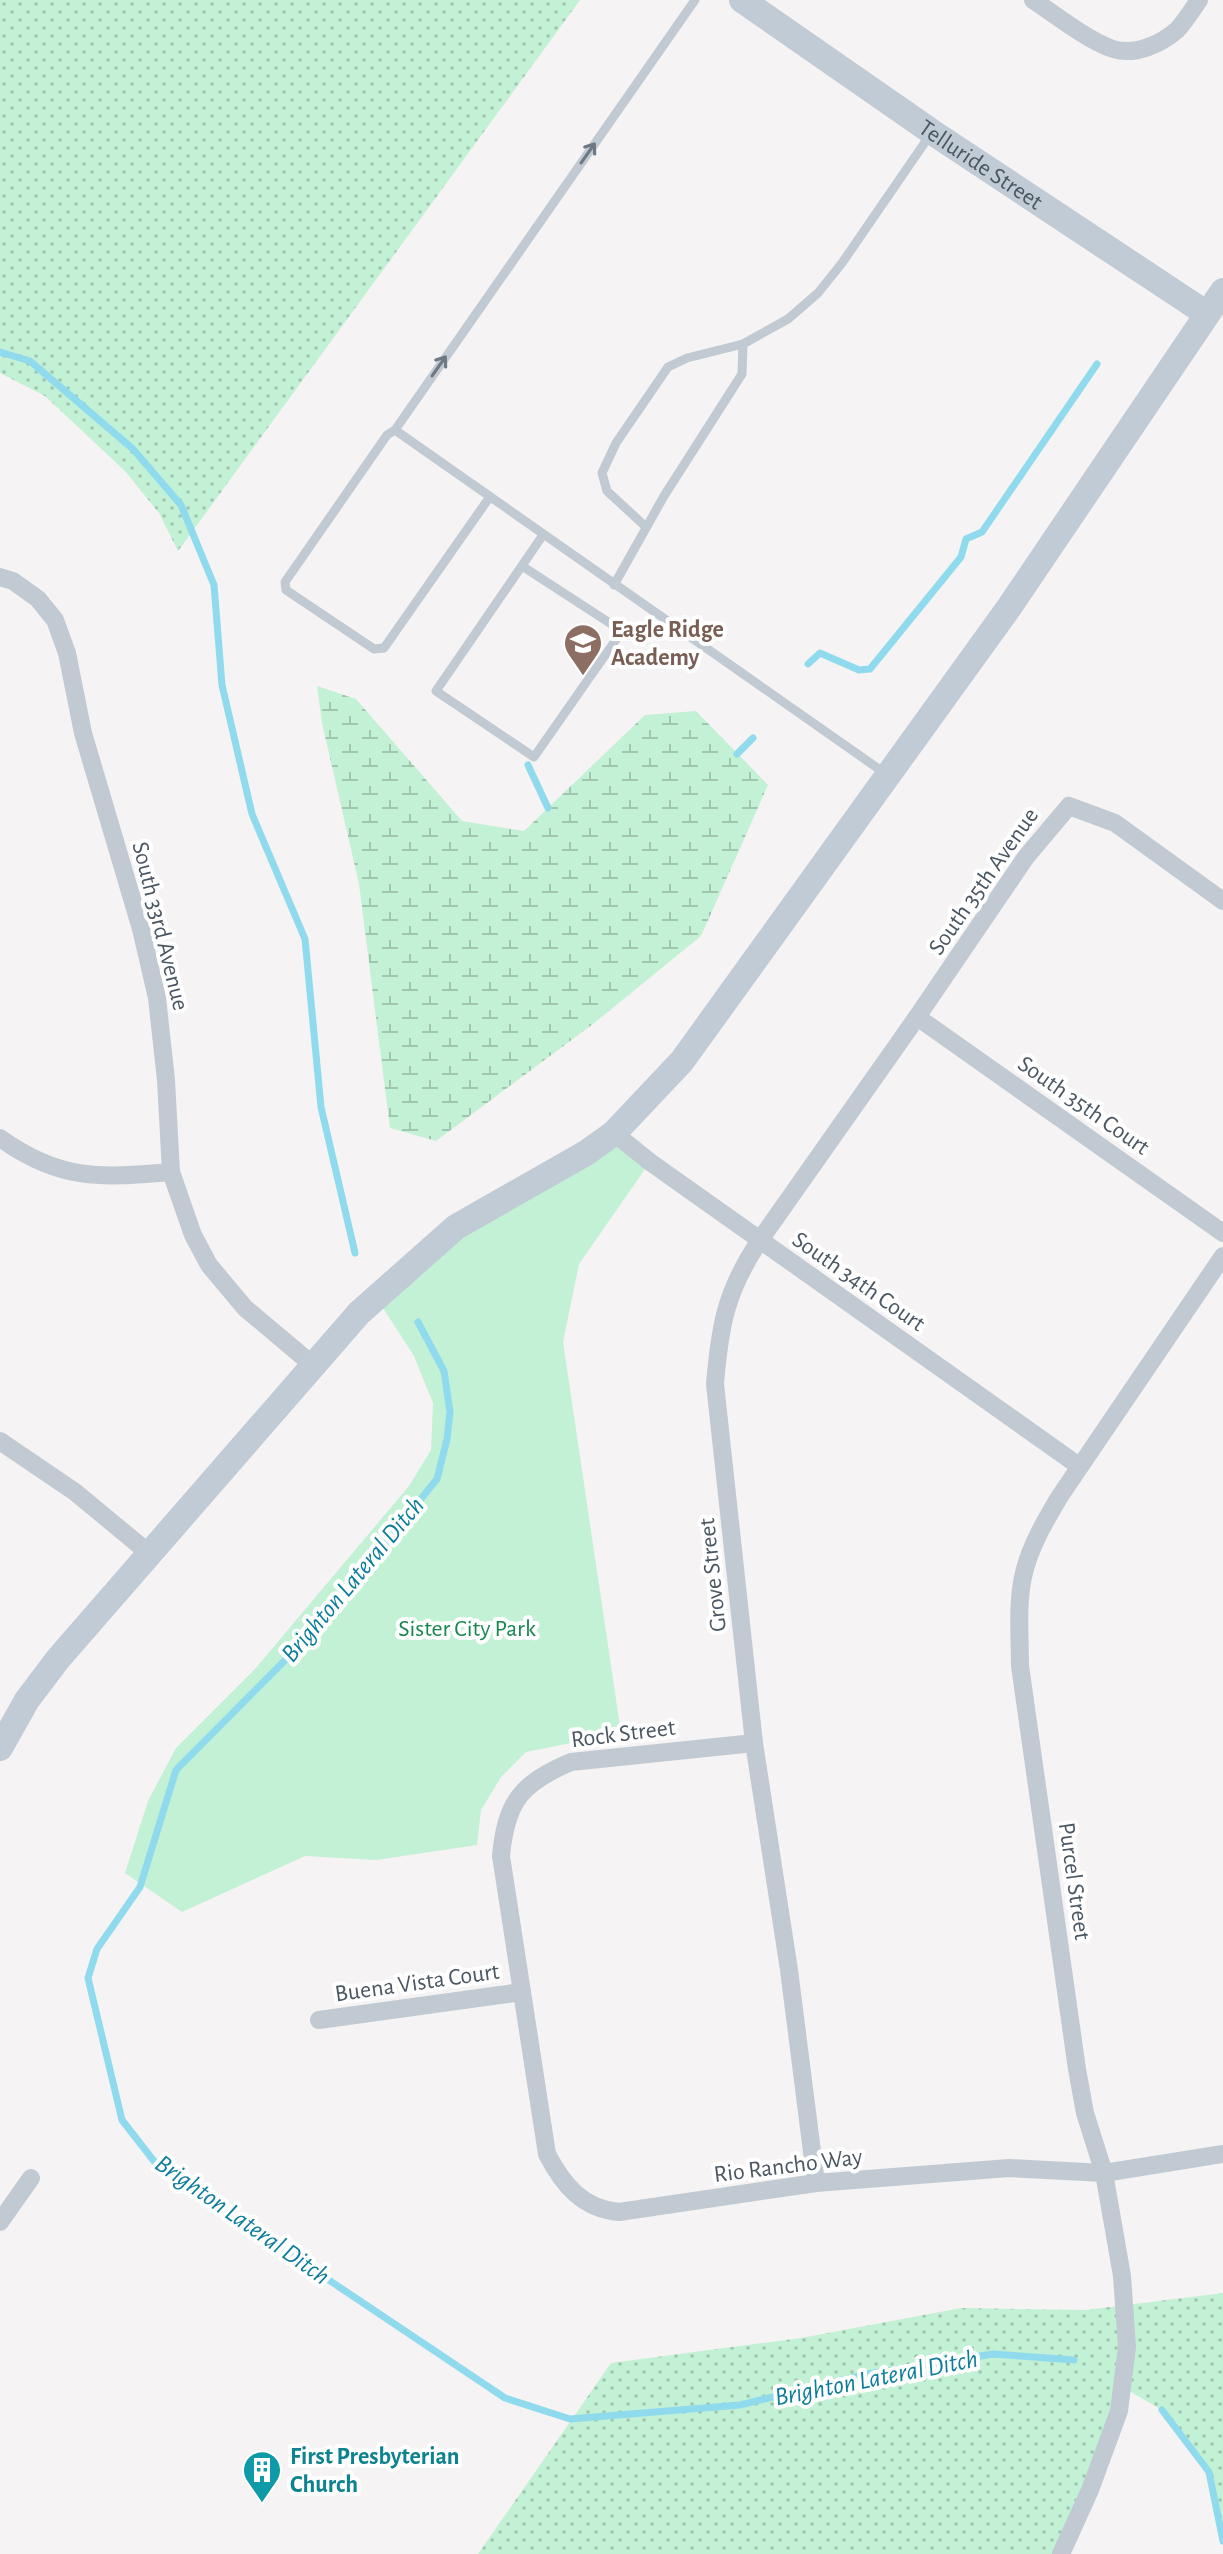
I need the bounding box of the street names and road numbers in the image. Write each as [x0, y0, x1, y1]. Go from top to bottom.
street label: Telluride Street [914, 116, 1047, 215]
street label: South 35th Avenue [924, 804, 1043, 959]
street label: South 33rd Avenue [127, 839, 193, 1013]
street label: South 35th Court [1013, 1052, 1154, 1160]
street label: South 34th Court [788, 1227, 929, 1336]
street label: Grove Street [695, 1516, 731, 1633]
street label: Rock Street [570, 1716, 677, 1752]
street label: Purcel Street [1054, 1821, 1094, 1942]
street label: Buena Vista Court [333, 1960, 501, 2006]
street label: Rio Rancho Way [712, 2145, 864, 2187]

